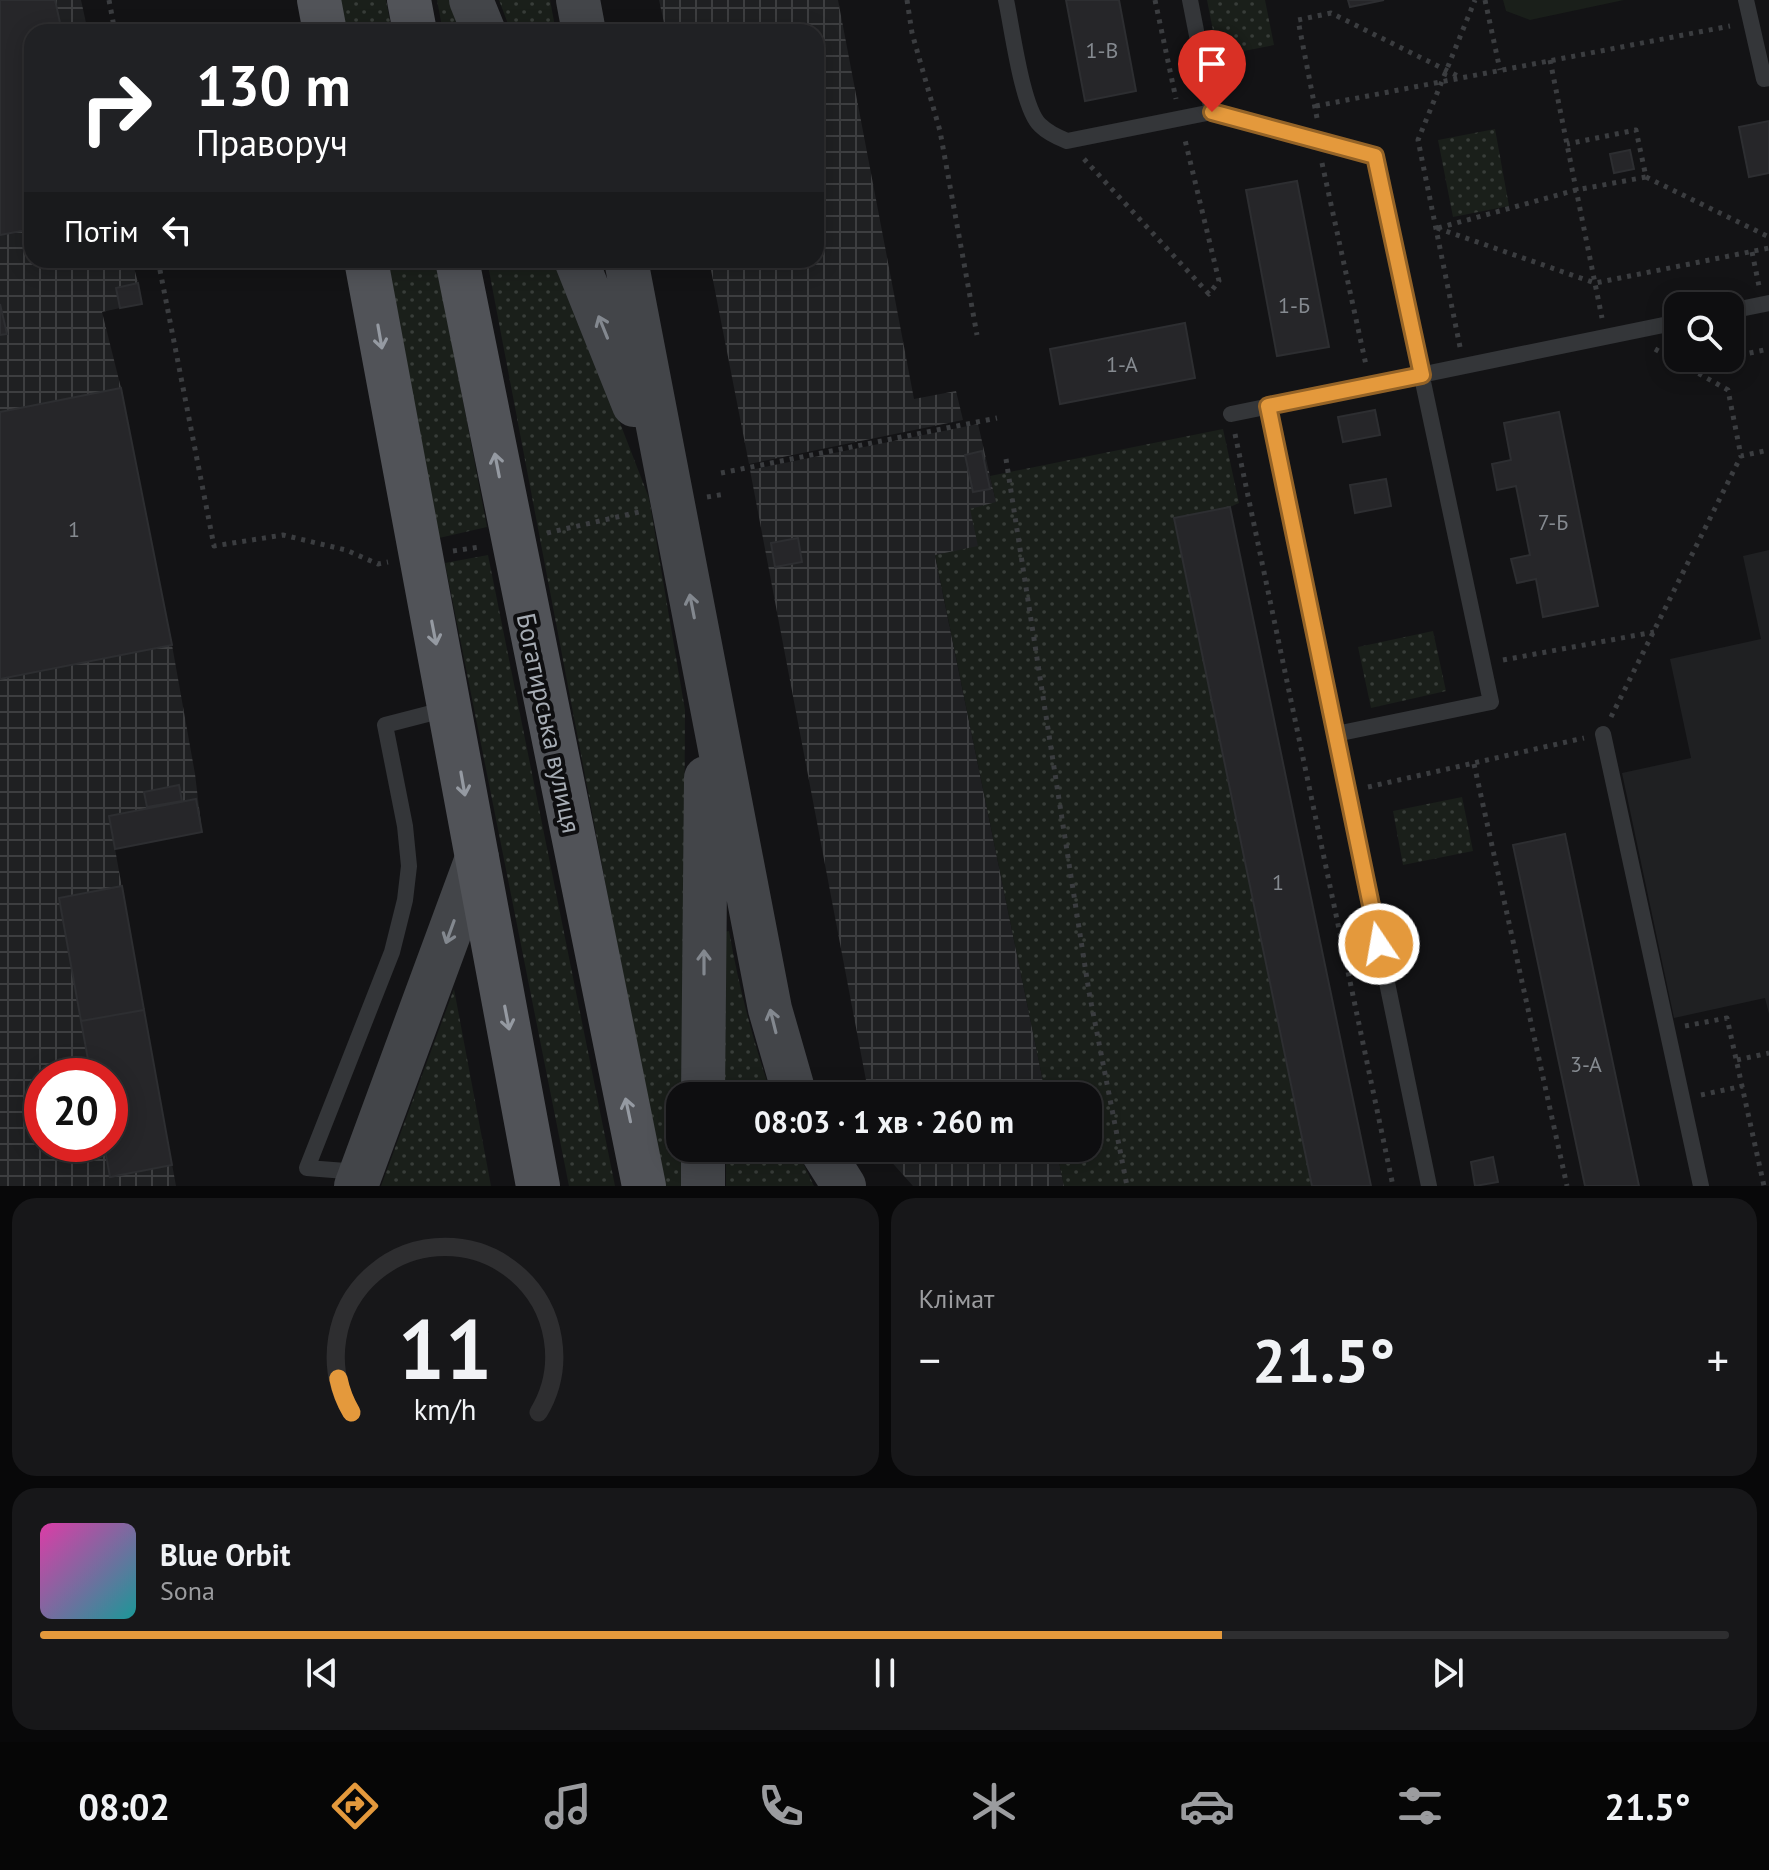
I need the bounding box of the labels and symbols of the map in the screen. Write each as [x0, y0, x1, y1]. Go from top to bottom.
pin [1178, 30, 1246, 112]
house number: 1-В [1086, 36, 1118, 64]
house number: 1-Б [1278, 291, 1310, 319]
one-way arrow [594, 315, 609, 340]
one-way arrow [373, 324, 388, 349]
house number: 1-А [1106, 350, 1138, 378]
one-way arrow [489, 453, 504, 478]
house number: 7-Б [1538, 508, 1568, 536]
house number: 1 [68, 515, 80, 543]
one-way arrow [684, 594, 699, 620]
street label: Богатирська вулиця [510, 610, 588, 836]
one-way arrow [427, 619, 442, 645]
one-way arrow [456, 770, 471, 796]
house number: 1 [1272, 868, 1284, 896]
position arrow [1337, 902, 1421, 986]
one-way arrow [441, 919, 456, 944]
one-way arrow [697, 949, 712, 976]
one-way arrow [500, 1004, 515, 1030]
one-way arrow [765, 1009, 780, 1035]
house number: 3-А [1570, 1050, 1602, 1078]
speed limit sign: 20 [24, 1058, 128, 1162]
one-way arrow [620, 1097, 635, 1123]

